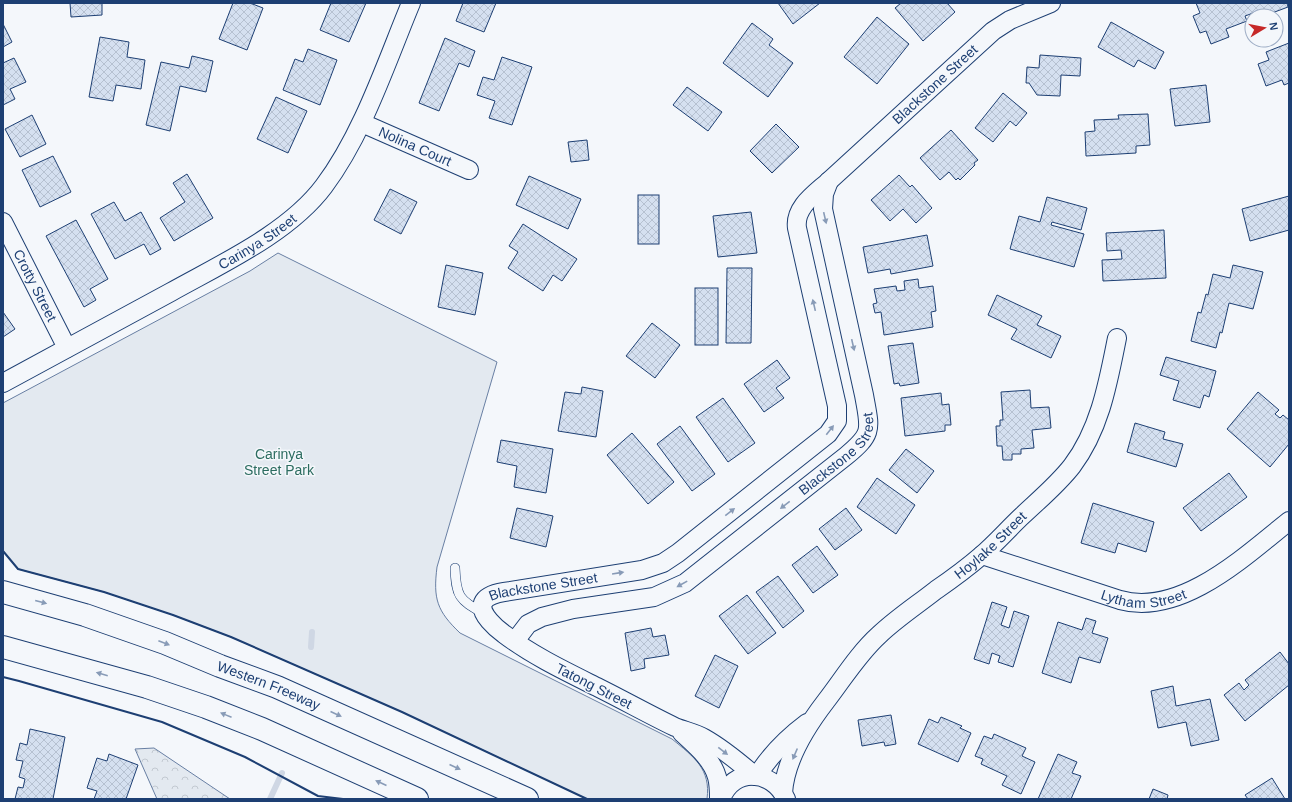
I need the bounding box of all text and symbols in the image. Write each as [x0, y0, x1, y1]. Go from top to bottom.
north arrow [1244, 8, 1284, 48]
text: N [1267, 21, 1280, 31]
street label: Blackstone Street [889, 41, 981, 127]
street label: Nolina Court [376, 123, 454, 169]
street label: Carinya Street [216, 211, 300, 273]
one-way arrow [823, 212, 829, 224]
street label: Crotty Street [10, 247, 60, 324]
one-way arrow [811, 299, 817, 311]
one-way arrow [851, 339, 857, 351]
street label: Blackstone Street [796, 411, 877, 498]
one-way arrow [826, 425, 835, 436]
park label: Carinya Street Park [244, 446, 315, 478]
one-way arrow [779, 500, 790, 509]
one-way arrow [724, 508, 735, 517]
street label: Hoylake Street [951, 508, 1030, 582]
street label: Blackstone Street [486, 569, 599, 604]
one-way arrow [612, 570, 624, 576]
one-way arrow [676, 581, 688, 587]
street label: Lytham Street [1099, 586, 1189, 611]
one-way arrow [35, 599, 47, 605]
one-way arrow [159, 640, 171, 646]
street label: Western Freeway [215, 658, 323, 713]
street label: Tatong Street [553, 660, 635, 712]
one-way arrow [96, 671, 108, 677]
one-way arrow [330, 710, 342, 717]
one-way arrow [220, 712, 231, 718]
one-way arrow [717, 747, 728, 755]
one-way arrow [791, 748, 797, 760]
one-way arrow [449, 764, 460, 770]
one-way arrow [375, 780, 387, 786]

